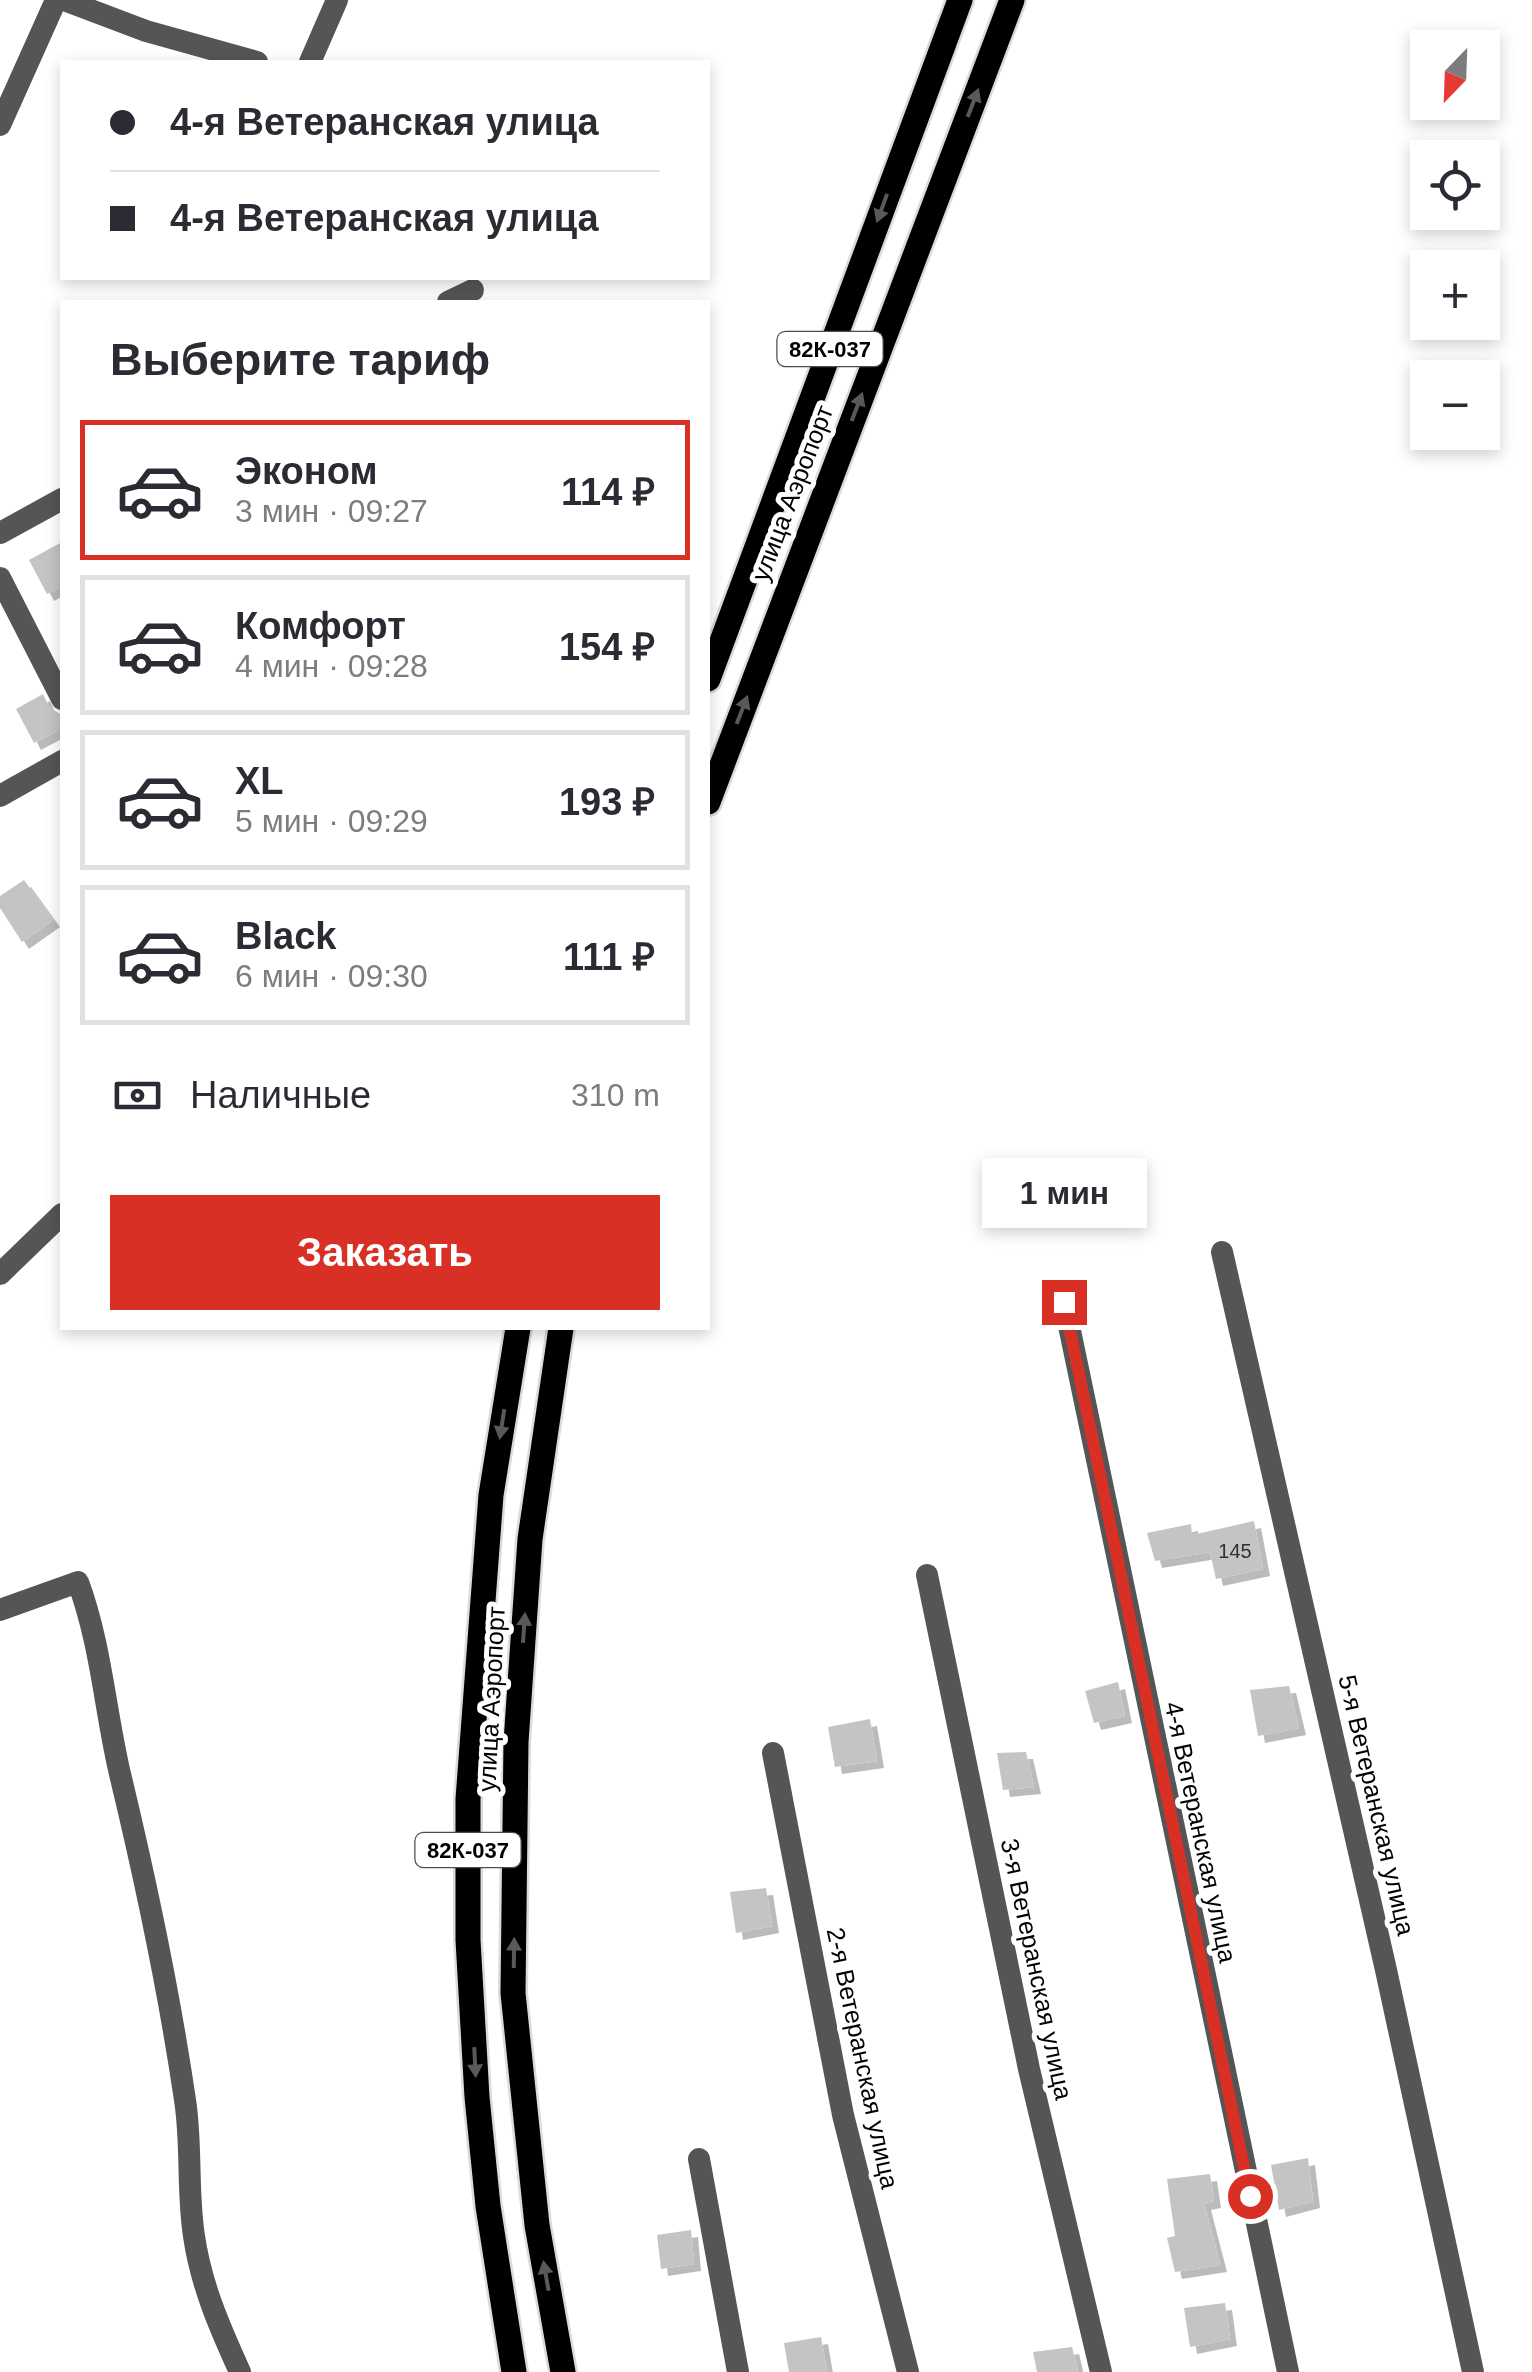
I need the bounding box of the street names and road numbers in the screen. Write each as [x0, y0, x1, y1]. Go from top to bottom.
road number: 82К-037 [778, 332, 882, 366]
street label: улица Аэропорт [746, 401, 839, 585]
street label: улица Аэропорт [472, 1605, 510, 1792]
street label: 5-я Ветеранская улица [1333, 1672, 1421, 1938]
street label: 4-я Ветеранская улица [1160, 1699, 1242, 1965]
road number: 82К-037 [416, 1833, 520, 1867]
street label: 3-я Ветеранская улица [996, 1836, 1078, 2102]
street label: 2-я Ветеранская улица [822, 1925, 904, 2191]

